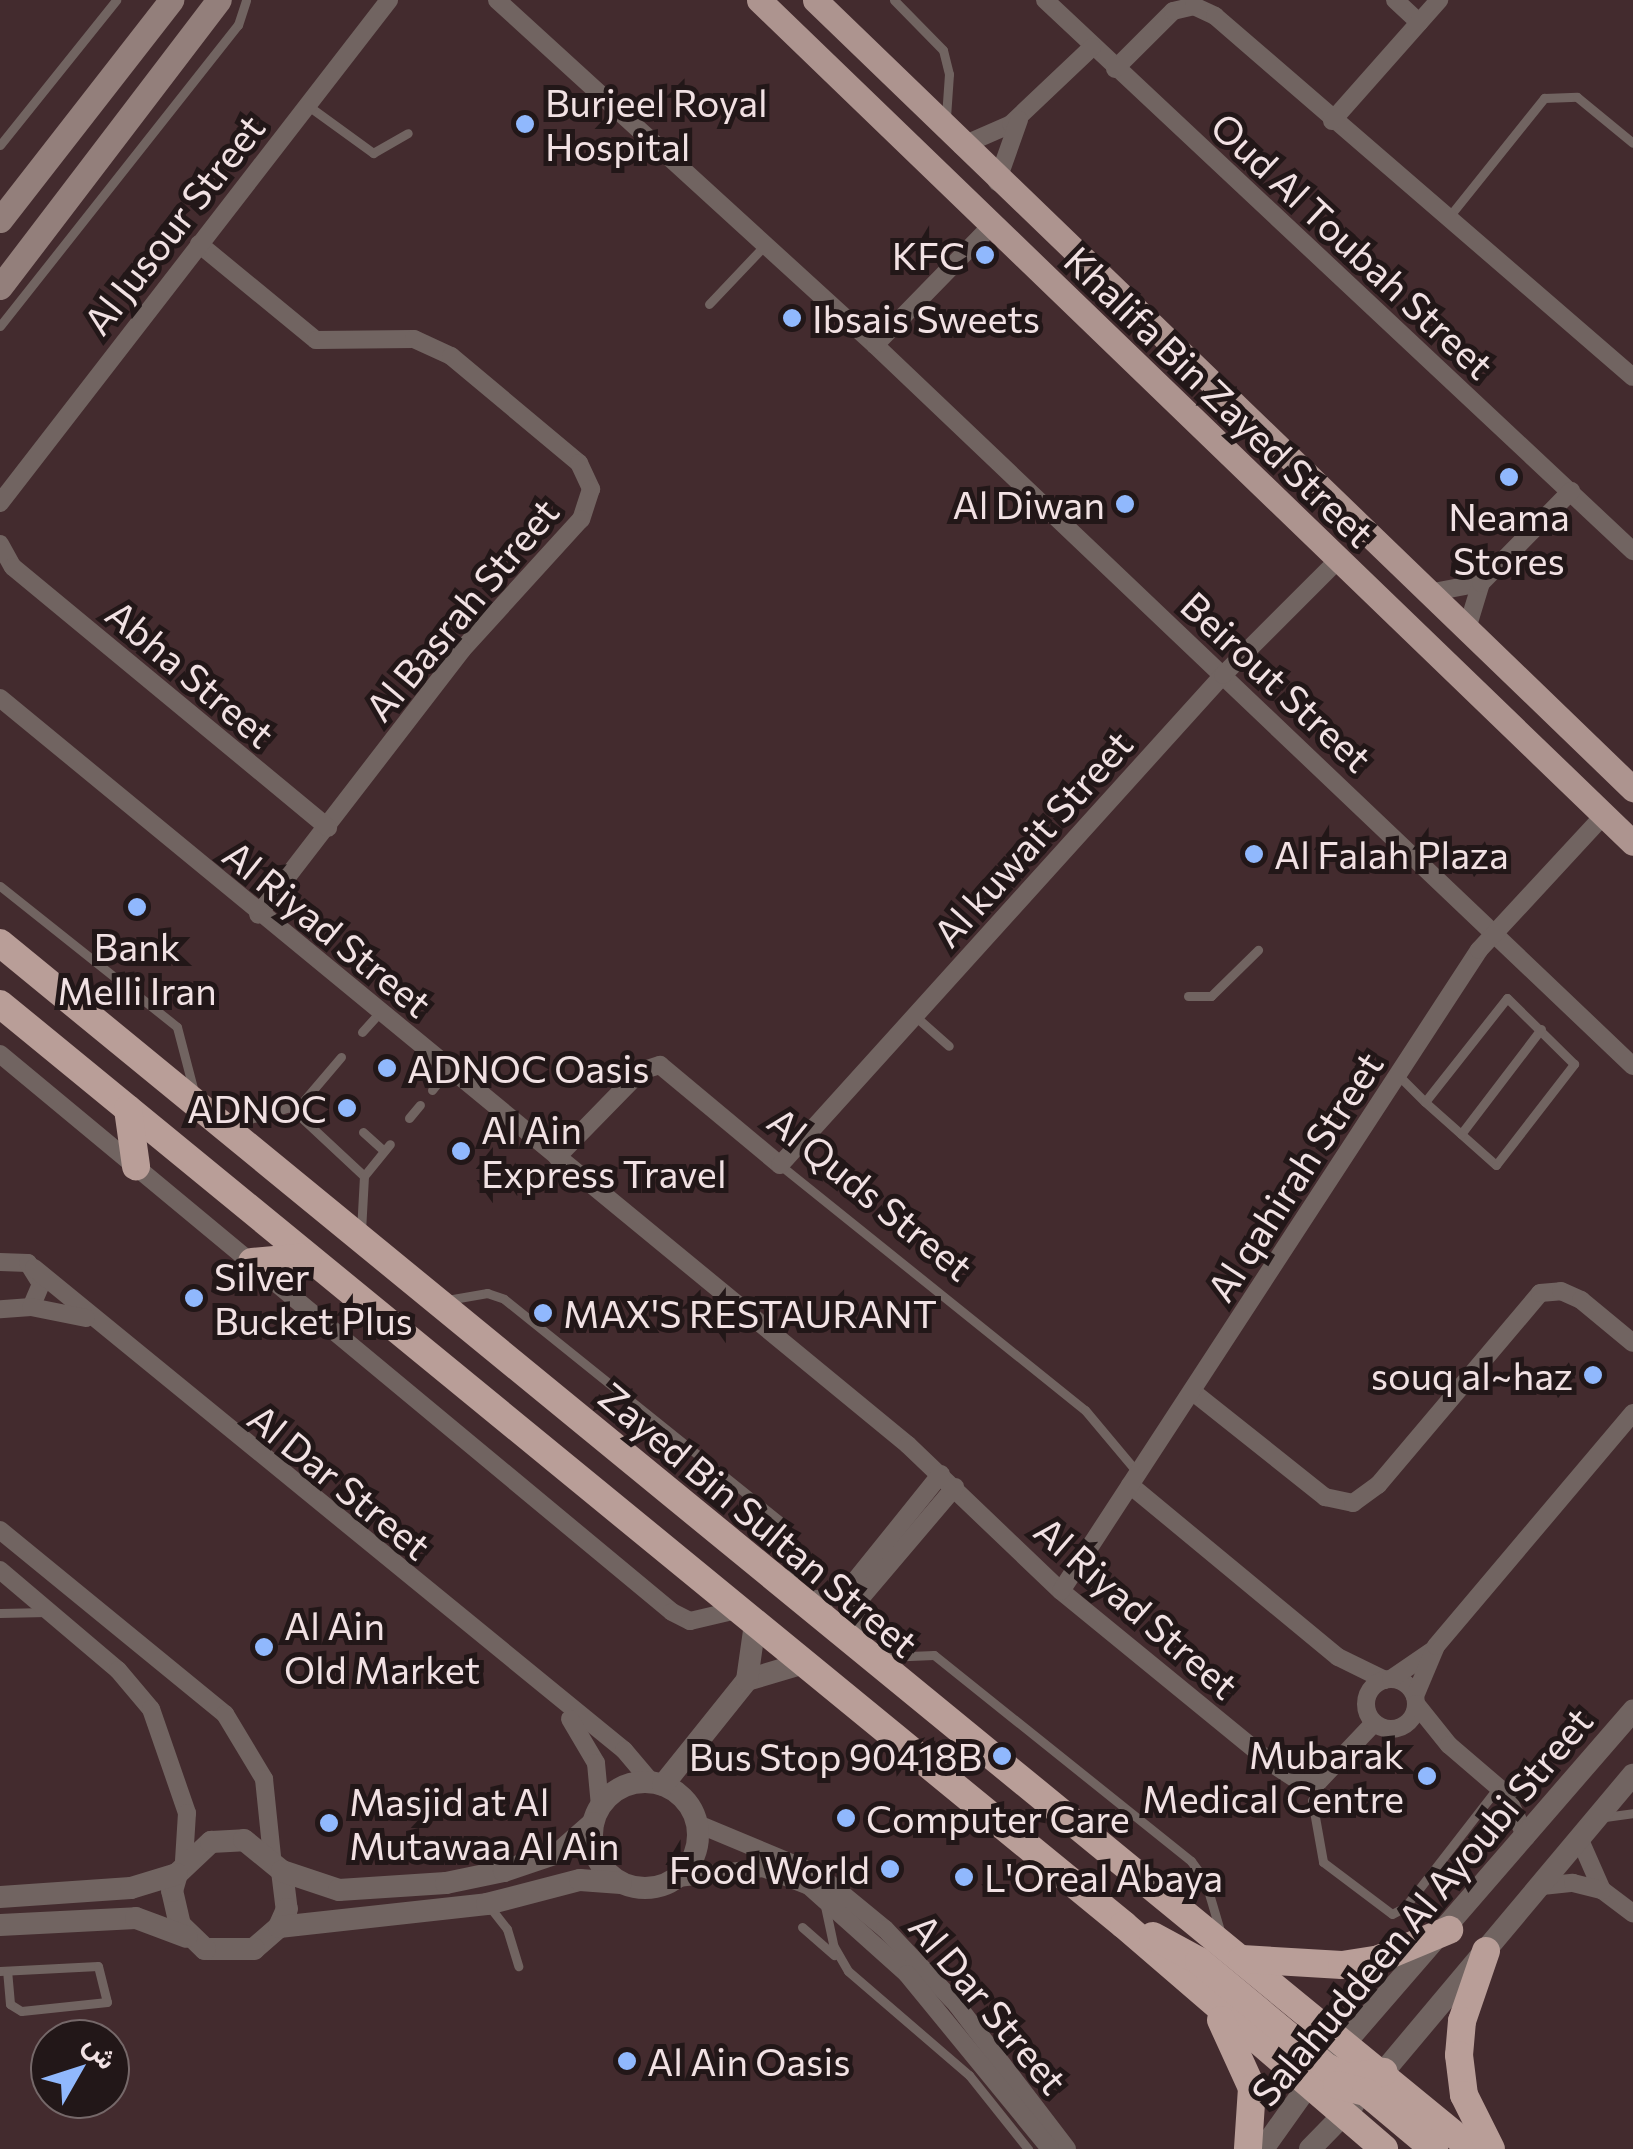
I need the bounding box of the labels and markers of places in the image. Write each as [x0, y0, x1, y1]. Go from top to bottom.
place label: Burjeel Royal Hospital [545, 79, 768, 168]
marker: Burjeel Royal Hospital [514, 113, 536, 135]
place label: KFC [892, 232, 965, 278]
marker: KFC [974, 244, 996, 266]
place label: Ibsais Sweets [812, 295, 1040, 341]
marker: Ibsais Sweets [781, 307, 803, 329]
marker: Neama Stores [1498, 466, 1520, 488]
place label: Al Diwan [952, 481, 1105, 527]
marker: Al Diwan [1114, 493, 1136, 515]
place label: Neama Stores [1448, 493, 1570, 582]
place label: Al Falah Plaza [1274, 831, 1509, 877]
marker: Al Falah Plaza [1243, 843, 1265, 865]
marker: Bank Melli Iran [126, 896, 148, 918]
place label: Bank Melli Iran [57, 923, 217, 1012]
place label: ADNOC Oasis [407, 1045, 649, 1091]
marker: ADNOC Oasis [376, 1057, 398, 1079]
place label: ADNOC [187, 1085, 327, 1131]
marker: ADNOC [336, 1097, 358, 1119]
place label: Al Ain Express Travel [481, 1106, 727, 1196]
marker: Al Ain Express Travel [450, 1140, 472, 1162]
place label: Silver Bucket Plus [214, 1253, 413, 1342]
marker: Silver Bucket Plus [183, 1287, 205, 1309]
place label: MAX'S RESTAURANT [563, 1290, 937, 1336]
marker: MAX'S RESTAURANT [532, 1302, 554, 1324]
place label: souq al~haz [1371, 1352, 1573, 1398]
marker: souq al~haz [1582, 1364, 1604, 1386]
place label: Al Ain Old Market [284, 1602, 480, 1692]
marker: Al Ain Old Market [253, 1636, 275, 1658]
place label: Mubarak Medical Centre [1142, 1731, 1404, 1820]
place label: Bus Stop 90418B [689, 1733, 982, 1779]
marker: Bus Stop 90418B [991, 1745, 1013, 1767]
marker: Mubarak Medical Centre [1414, 1763, 1440, 1789]
place label: Masjid at Al Mutawaa Al Ain [349, 1778, 619, 1868]
place label: Computer Care [866, 1795, 1130, 1841]
marker: Computer Care [835, 1807, 857, 1829]
marker: Masjid at Al Mutawaa Al Ain [318, 1812, 340, 1834]
place label: Food World [669, 1846, 870, 1892]
place label: L'Oreal Abaya [984, 1854, 1223, 1900]
marker: Food World [879, 1858, 901, 1880]
marker: L'Oreal Abaya [953, 1866, 975, 1888]
place label: Al Ain Oasis [647, 2038, 850, 2084]
marker: Al Ain Oasis [616, 2050, 638, 2072]

